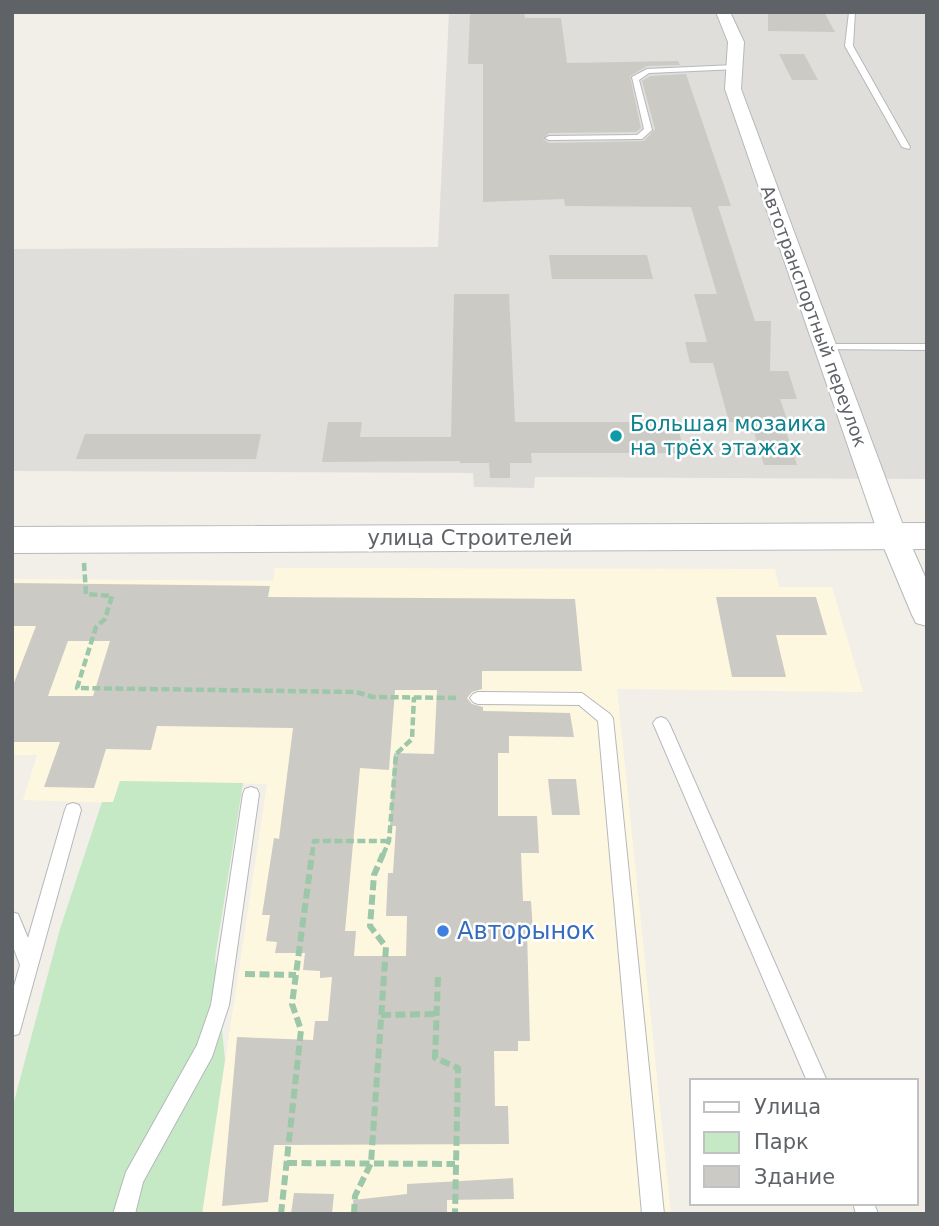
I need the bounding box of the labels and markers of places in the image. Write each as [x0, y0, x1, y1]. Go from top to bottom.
place label: Большая мозаика на трёх этажах [630, 412, 826, 460]
marker: Большая мозаика на трёх этажах [608, 428, 624, 444]
place label: Авторынок [457, 917, 595, 945]
marker: Авторынок [435, 923, 451, 939]

